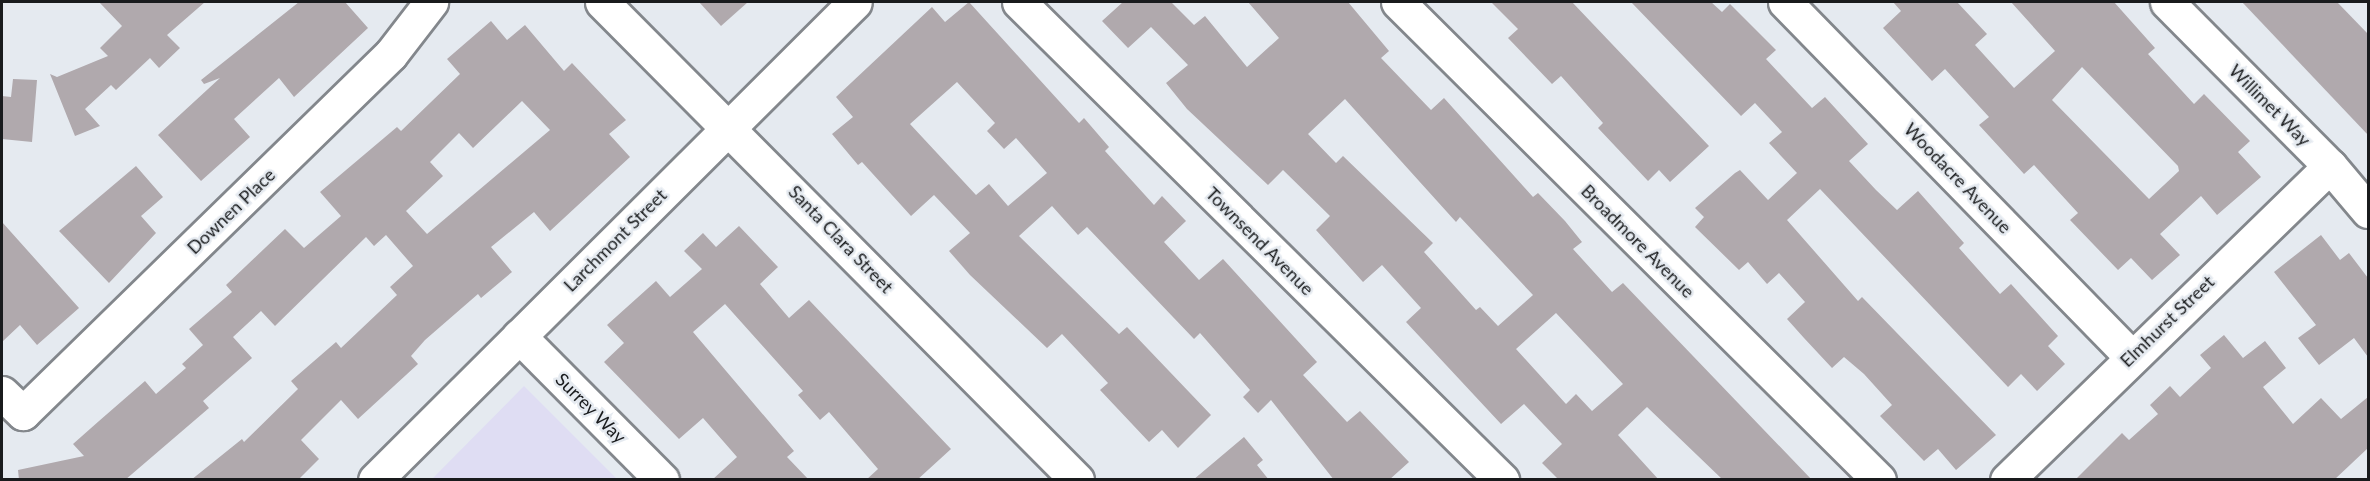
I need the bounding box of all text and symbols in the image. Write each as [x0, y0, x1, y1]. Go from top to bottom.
street label: Willimet Way [2225, 60, 2315, 150]
street label: Woodacre Avenue [1900, 118, 2016, 238]
street label: Downen Place [183, 164, 279, 258]
street label: Broadmore Avenue [1577, 180, 1699, 302]
street label: Santa Clara Street [784, 181, 898, 297]
street label: Townsend Avenue [1201, 182, 1319, 300]
street label: Larchmont Street [559, 184, 671, 296]
street label: Elmhurst Street [2116, 271, 2218, 371]
street label: Surrey Way [551, 368, 631, 448]

